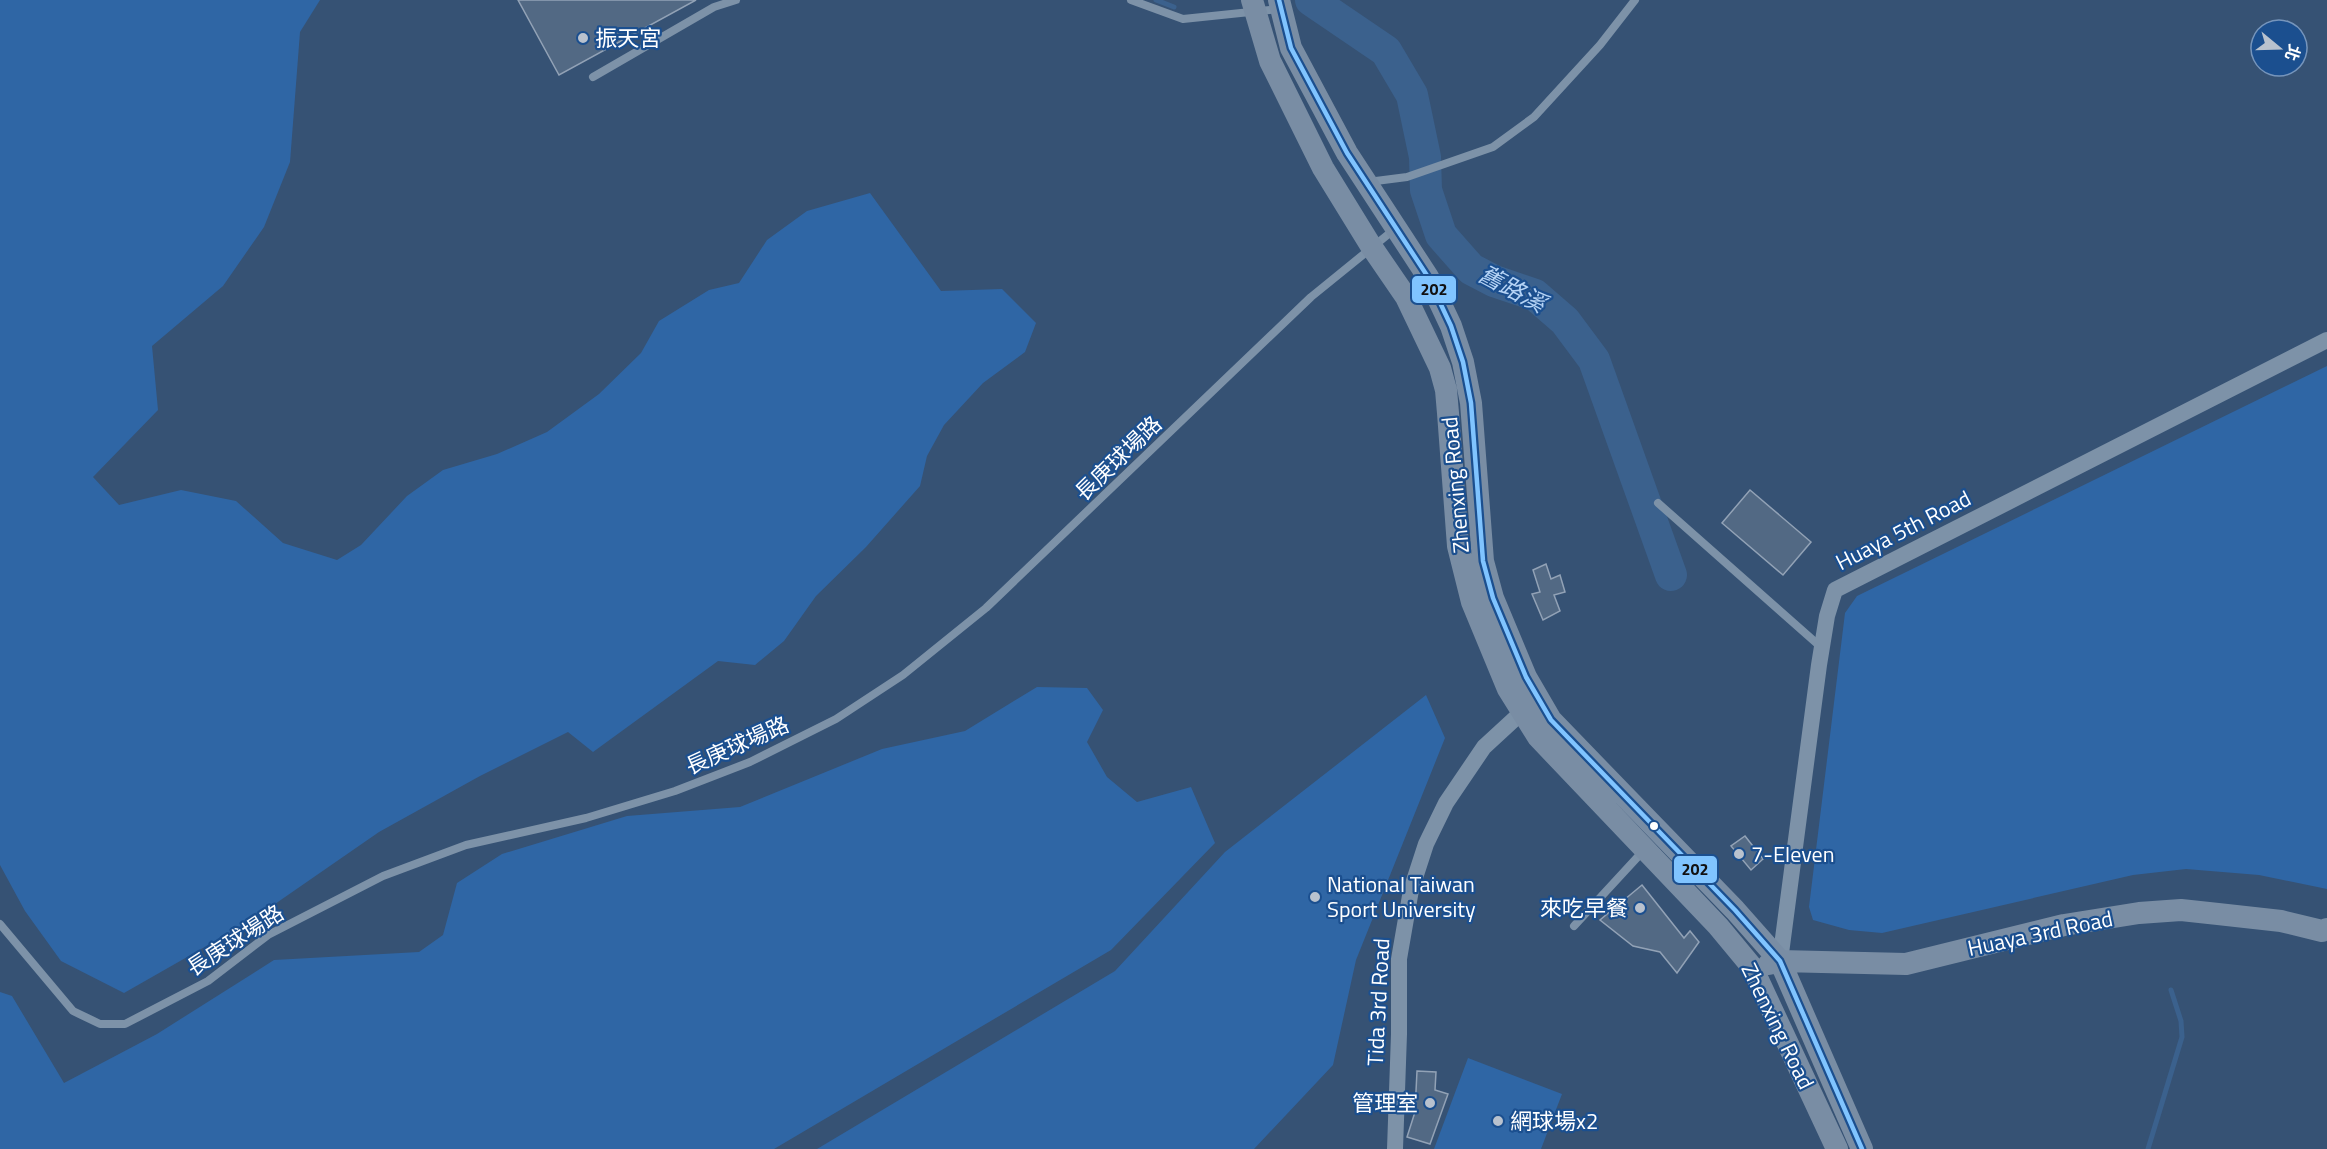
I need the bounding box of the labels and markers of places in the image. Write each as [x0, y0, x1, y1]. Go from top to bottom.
place label: 振天宮 [595, 21, 661, 55]
marker: 振天宮 [576, 31, 590, 45]
unlabelled marker [1648, 820, 1660, 832]
place label: 7-Eleven [1751, 837, 1834, 871]
marker: 7-Eleven [1732, 847, 1746, 861]
place label: National Taiwan Sport University [1327, 867, 1476, 926]
marker: National Taiwan Sport University [1308, 890, 1322, 904]
place label: 來吃早餐 [1540, 891, 1628, 925]
marker: 來吃早餐 [1633, 901, 1647, 915]
place label: 管理室 [1352, 1086, 1418, 1120]
marker: 管理室 [1423, 1096, 1437, 1110]
place label: 網球場x2 [1510, 1104, 1598, 1138]
marker: 網球場x2 [1491, 1114, 1505, 1128]

